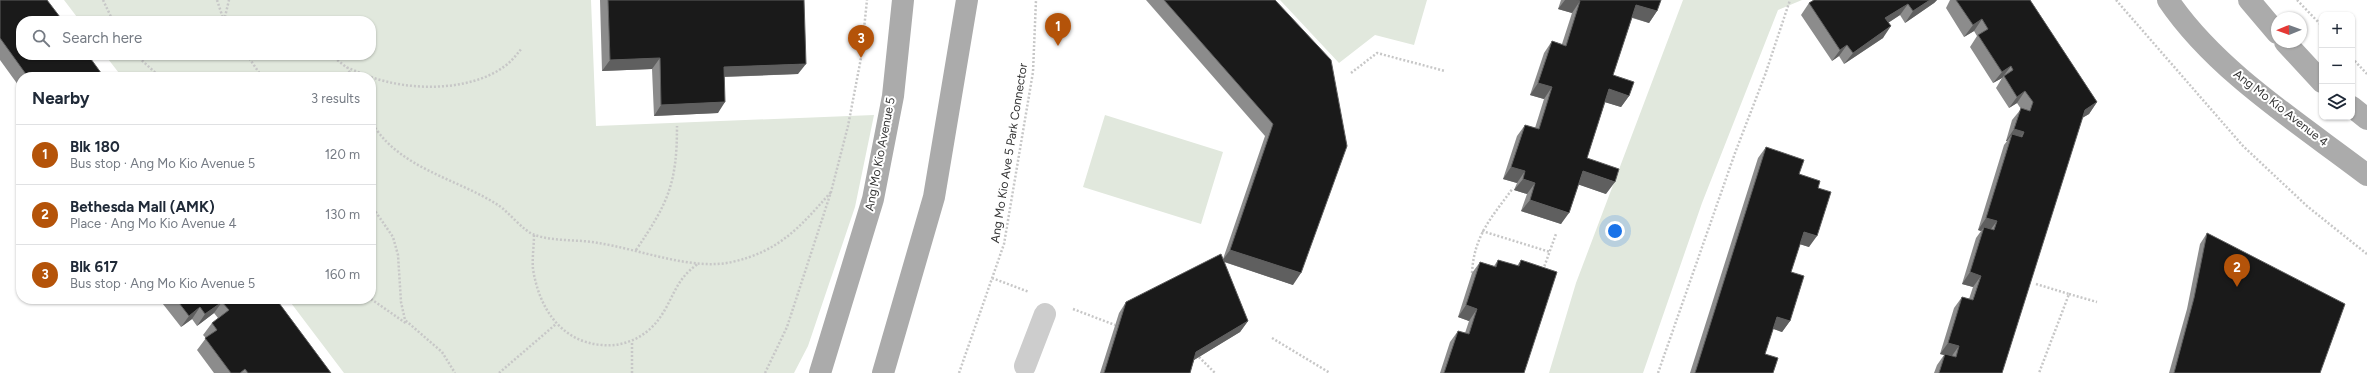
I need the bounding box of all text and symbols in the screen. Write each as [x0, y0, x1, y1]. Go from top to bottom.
north arrow [2271, 12, 2307, 48]
map controls [2319, 12, 2355, 120]
button: + [2319, 12, 2355, 48]
pin: 1 [1045, 13, 1071, 46]
search box [16, 16, 376, 60]
pin: 3 [848, 25, 874, 58]
icon: search [30, 27, 52, 49]
text: Search here [62, 29, 142, 47]
button: − [2319, 48, 2355, 84]
street label: Ang Mo Kio Ave 5 Park Connector [988, 62, 1030, 244]
street label: Ang Mo Kio Avenue 4 [2231, 67, 2331, 150]
button: layers [2319, 84, 2355, 120]
text: Nearby [32, 88, 90, 108]
text: 3 results [311, 91, 360, 106]
street label: Ang Mo Kio Avenue 5 [862, 96, 898, 212]
text: Blk 180 [70, 138, 120, 156]
text: 1 [42, 147, 48, 162]
text: 120 m [325, 147, 360, 162]
text: Bus stop · Ang Mo Kio Avenue 5 [70, 156, 255, 171]
text: Bethesda Mall (AMK) [70, 198, 215, 216]
text: 2 [41, 207, 49, 222]
text: 130 m [325, 207, 360, 222]
text: Place · Ang Mo Kio Avenue 4 [70, 216, 236, 231]
your location [1605, 221, 1625, 241]
pin: 2 [2224, 254, 2250, 287]
text: Blk 617 [70, 258, 118, 276]
text: 3 [41, 267, 49, 282]
text: 160 m [325, 267, 360, 282]
text: Bus stop · Ang Mo Kio Avenue 5 [70, 276, 255, 291]

